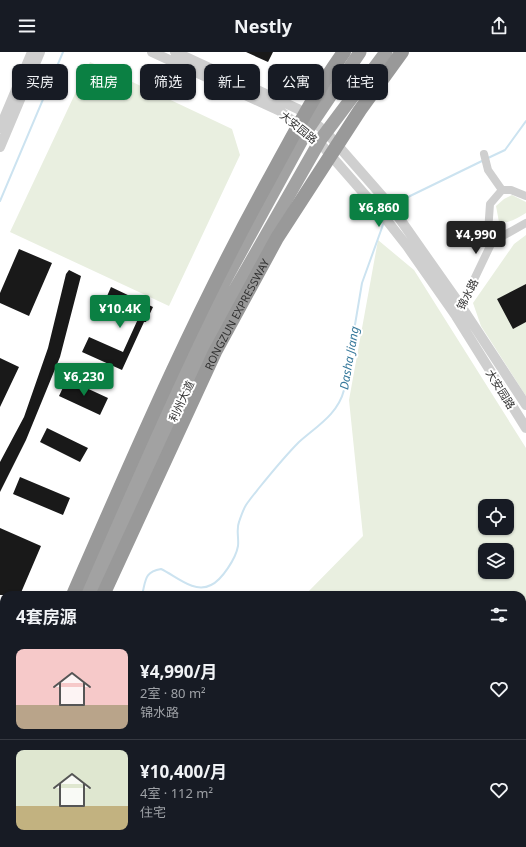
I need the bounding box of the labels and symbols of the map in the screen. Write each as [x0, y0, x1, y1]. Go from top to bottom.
street label: 大安园路 [277, 107, 321, 147]
pin: ¥6,860 [346, 194, 412, 228]
pin: ¥4,990 [443, 221, 509, 255]
street label: RONGZUN EXPRESSWAY [200, 255, 272, 372]
street label: 锦水路 [453, 276, 481, 312]
pin: ¥10.4K [87, 295, 153, 329]
water label: Dasha Jiang [335, 325, 363, 391]
pin: ¥6,230 [51, 363, 117, 397]
street label: 大安园路 [483, 366, 519, 412]
street label: 利州大道 [165, 378, 197, 424]

